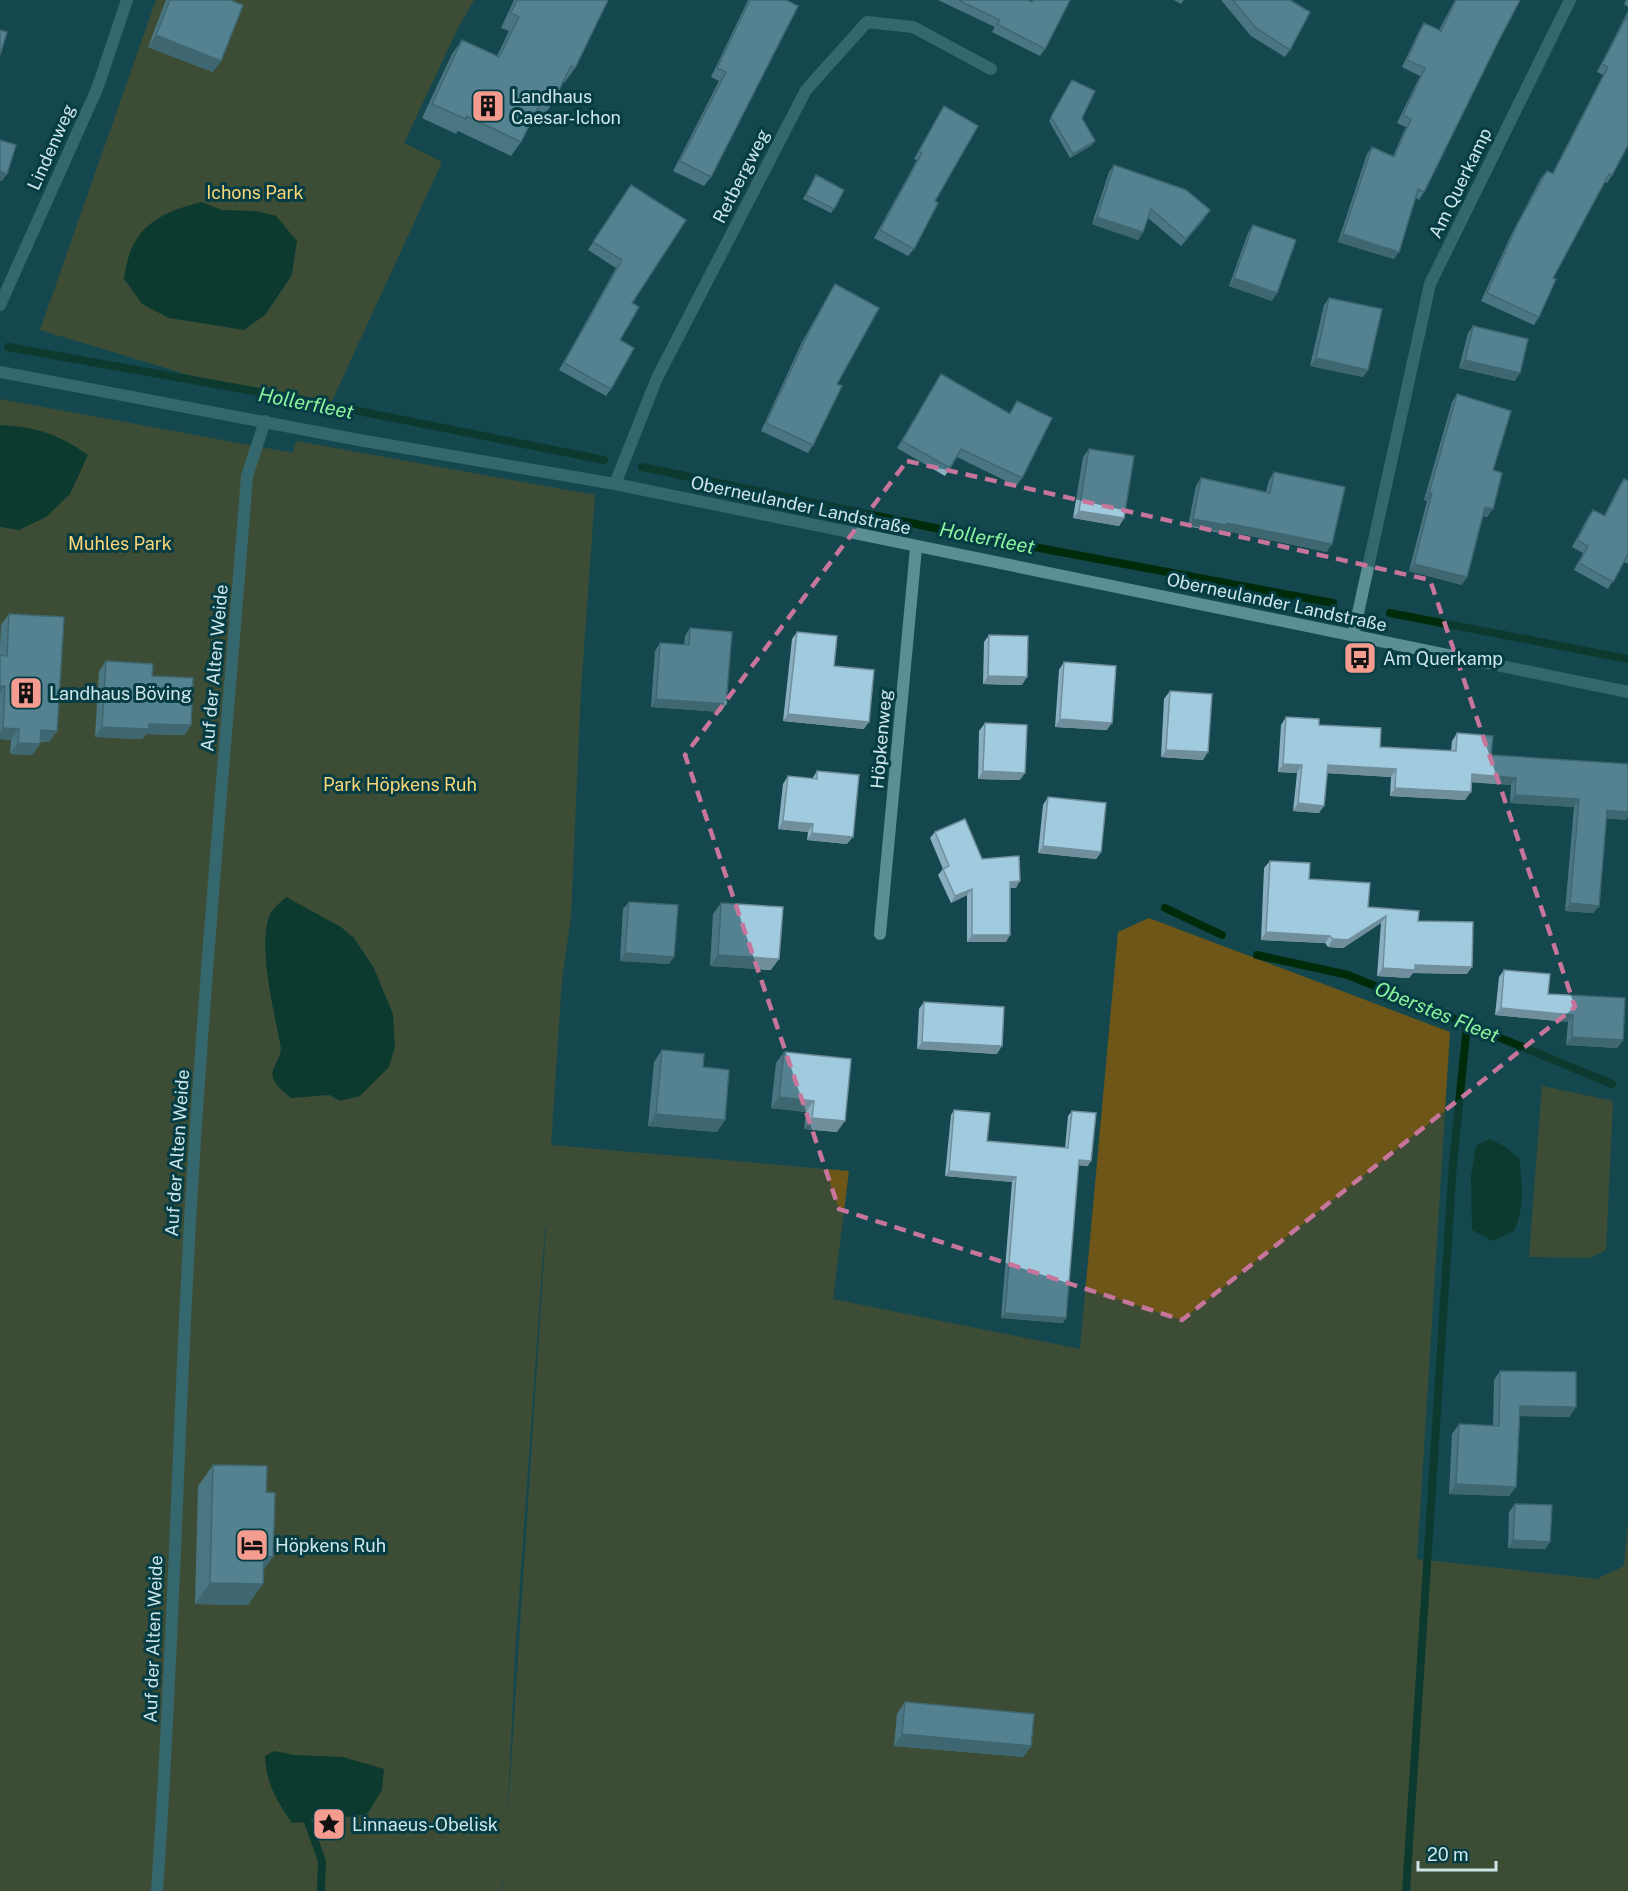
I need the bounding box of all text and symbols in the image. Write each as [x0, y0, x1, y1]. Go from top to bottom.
place label: Landhaus Caesar-Ichon [511, 86, 621, 128]
building icon: Landhaus Caesar-Ichon [470, 88, 506, 124]
street label: Lindenweg [23, 101, 79, 193]
street label: Am Querkamp [1424, 124, 1496, 242]
street label: Retbergweg [708, 125, 774, 227]
park label: Ichons Park [206, 182, 304, 203]
water label: Hollerfleet [256, 382, 356, 424]
street label: Oberneulander Landstraße [689, 471, 913, 539]
water label: Hollerfleet [937, 517, 1037, 559]
park label: Muhles Park [68, 533, 172, 554]
street label: Oberneulander Landstraße [1165, 568, 1389, 636]
street label: Auf der Alten Weide [196, 584, 232, 752]
bus stop icon: Am Querkamp [1342, 640, 1378, 676]
place label: Am Querkamp [1383, 648, 1503, 669]
building icon: Landhaus Böving [8, 675, 44, 711]
place label: Landhaus Böving [49, 683, 192, 704]
street label: Höpkenweg [866, 688, 896, 790]
park label: Park Höpkens Ruh [323, 774, 477, 795]
water label: Oberstes Fleet [1371, 976, 1503, 1048]
street label: Auf der Alten Weide [161, 1069, 193, 1237]
hotel icon: Höpkens Ruh [234, 1527, 270, 1563]
place label: Höpkens Ruh [275, 1535, 386, 1556]
street label: Auf der Alten Weide [140, 1555, 166, 1723]
place icon: Linnaeus-Obelisk [311, 1806, 347, 1842]
place label: Linnaeus-Obelisk [352, 1814, 498, 1835]
scale bar [1418, 1834, 1496, 1872]
text: 20 m [1427, 1844, 1469, 1865]

